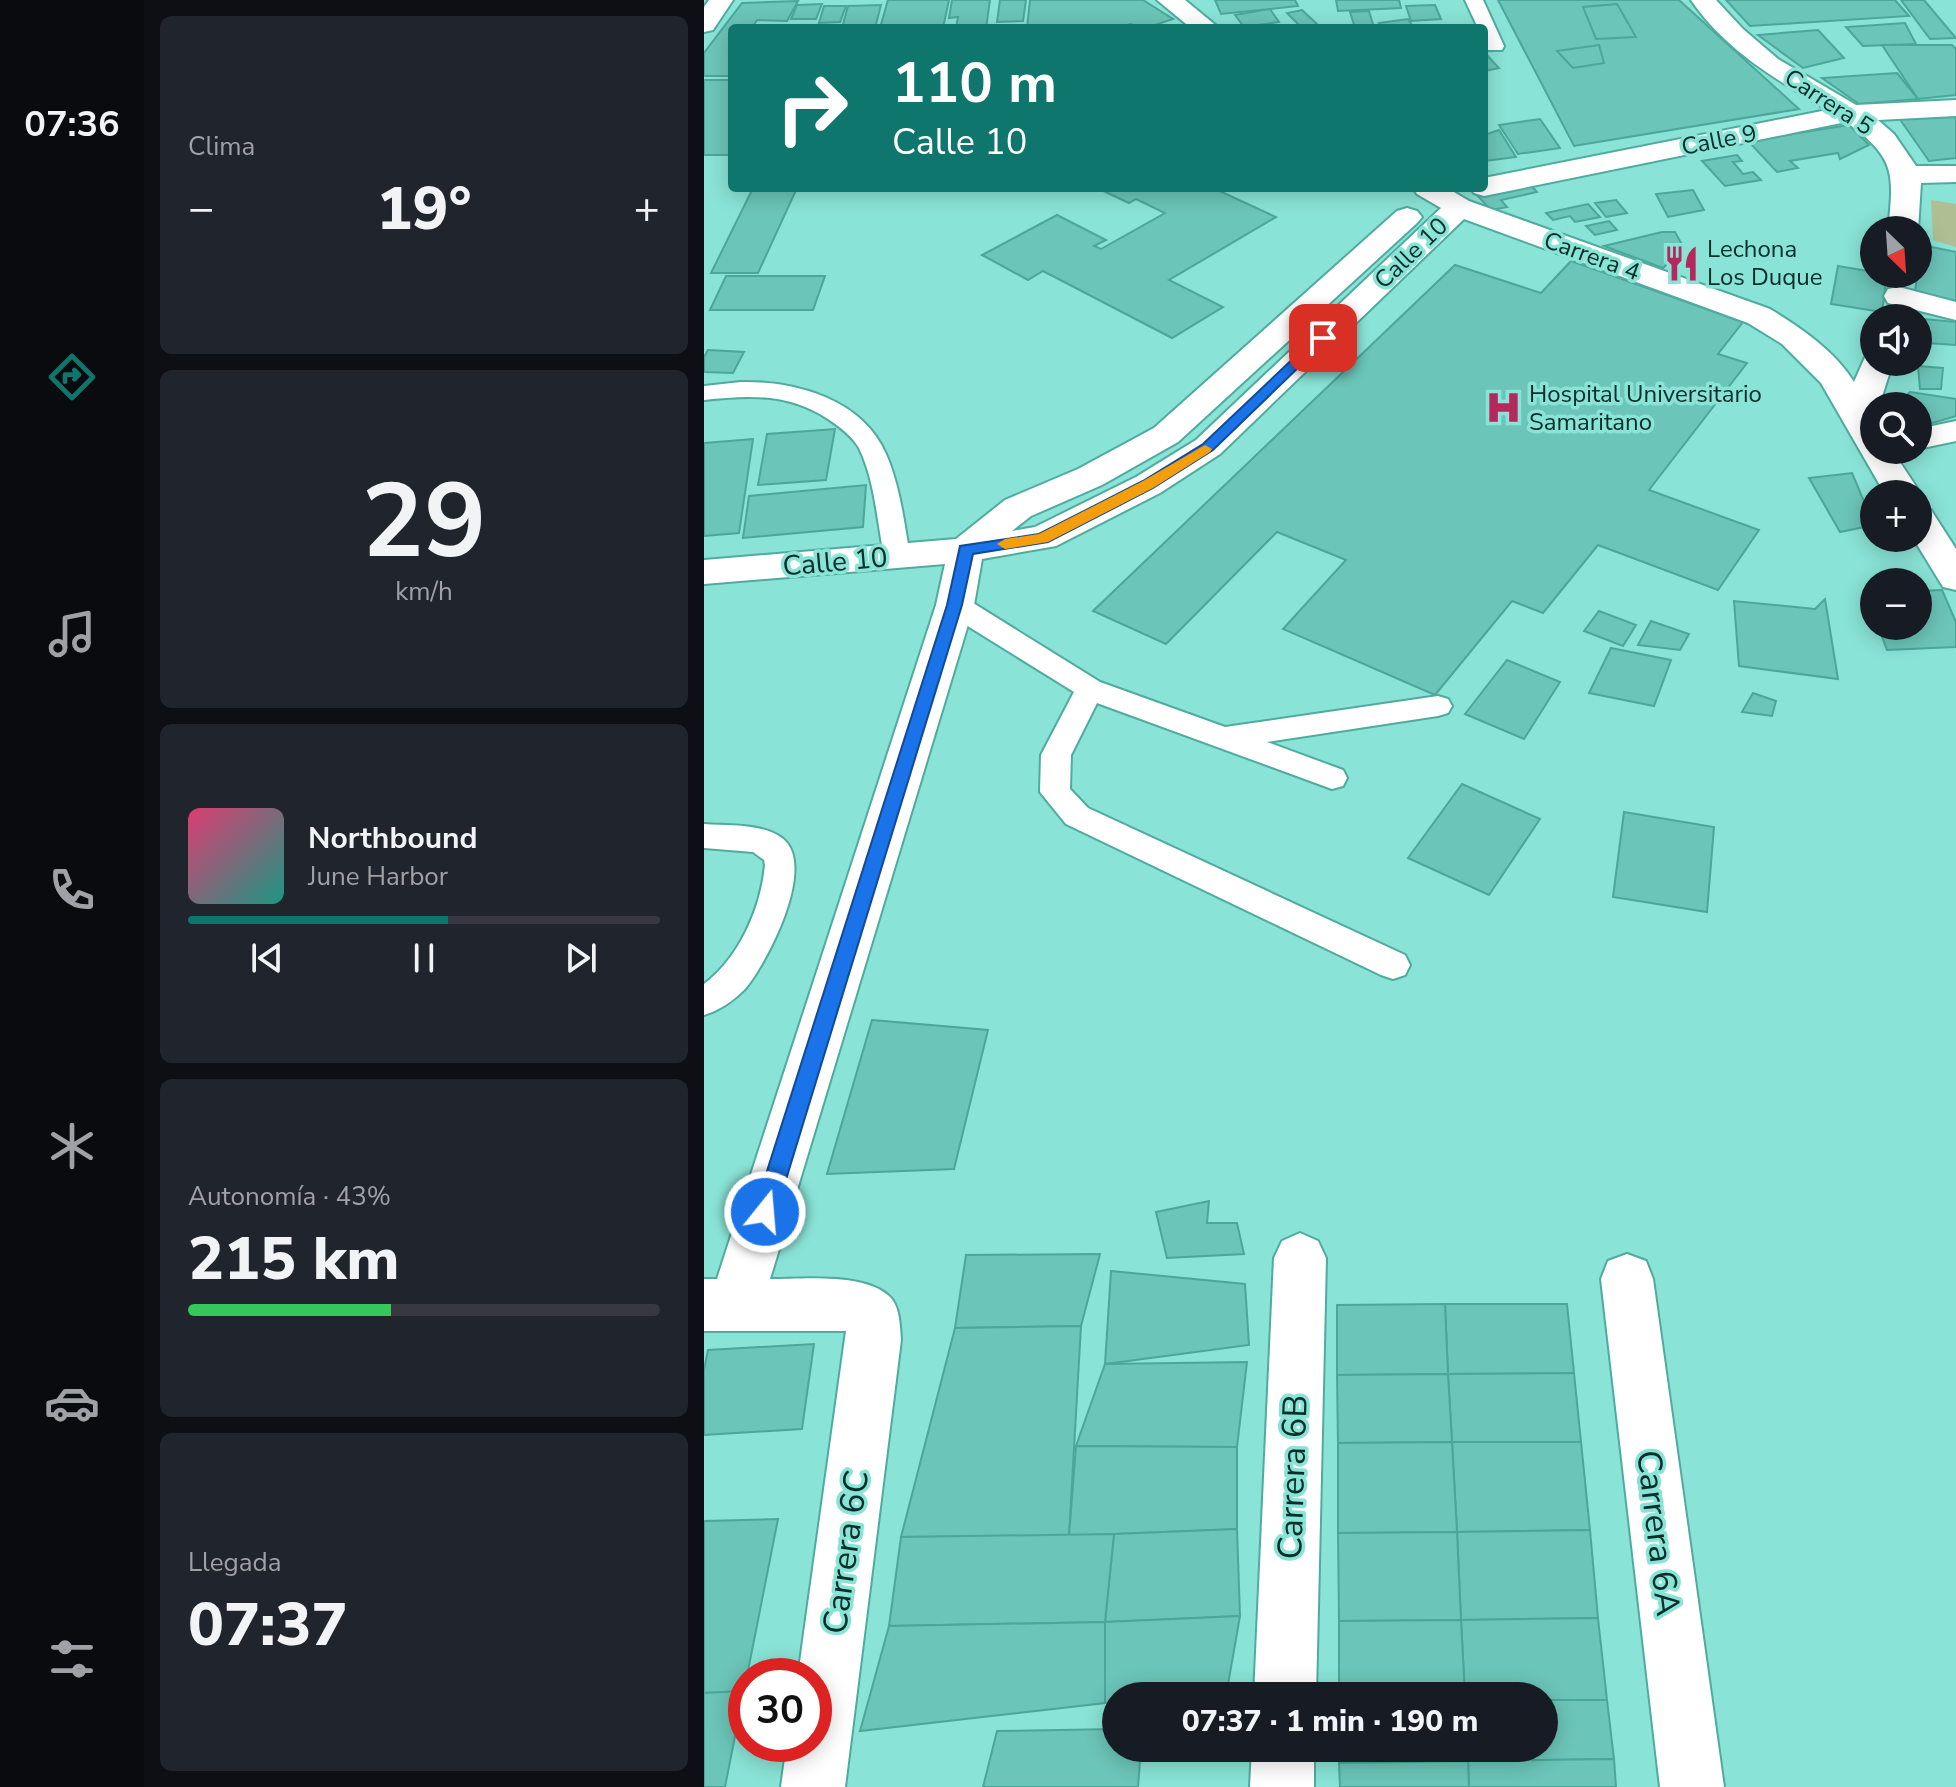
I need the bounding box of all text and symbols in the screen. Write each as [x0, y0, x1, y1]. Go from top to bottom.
text: 110 m [892, 45, 1057, 122]
icon: right [760, 56, 864, 160]
street label: Carrera 5 [1778, 61, 1880, 143]
text: 07:36 [24, 100, 120, 149]
street label: Calle 9 [1679, 117, 1759, 163]
text: Calle 10 [892, 118, 1027, 167]
text: Clima [188, 129, 255, 164]
text: 19° [376, 168, 472, 250]
text: − [188, 179, 214, 239]
text: + [634, 179, 660, 239]
street label: Calle 10 [1367, 210, 1455, 296]
north arrow [1860, 216, 1932, 288]
map controls [1860, 216, 1932, 640]
street label: Carrera 4 [1540, 224, 1644, 288]
place label: Lechona Los Duque [1707, 233, 1822, 293]
restaurant icon: Lechona Los Duque [1662, 244, 1700, 282]
pin [1289, 304, 1357, 372]
button: sound [1860, 304, 1932, 376]
icon: arrive [1301, 316, 1345, 360]
icon: directions [44, 349, 100, 405]
place label: Hospital Universitario Samaritano [1529, 378, 1762, 438]
hospital icon: Hospital Universitario Samaritano [1484, 389, 1522, 427]
button: search [1860, 392, 1932, 464]
text: 29 [362, 451, 486, 593]
button: + [1860, 480, 1932, 552]
street label: Calle 10 [781, 538, 889, 586]
button: − [1860, 568, 1932, 640]
text: km/h [395, 574, 453, 609]
icon: music [44, 606, 100, 662]
text: Northbound [308, 818, 478, 859]
text: June Harbor [308, 859, 448, 894]
icon: phone [44, 862, 100, 918]
icon: previous [245, 936, 289, 980]
icon: pause [402, 936, 446, 980]
icon: next [559, 936, 603, 980]
icon: climate [44, 1118, 100, 1174]
position arrow [723, 1170, 807, 1254]
text: Autonomía · 43% [188, 1179, 391, 1214]
text: 215 km [188, 1218, 400, 1300]
icon: car [44, 1375, 100, 1431]
street label: Carrera 6B [1267, 1394, 1319, 1560]
street label: Carrera 6A [1625, 1448, 1691, 1619]
street label: Carrera 6C [812, 1467, 880, 1637]
text: Llegada [188, 1545, 281, 1580]
text: 07:37 [188, 1584, 348, 1666]
icon: filters [44, 1631, 100, 1687]
speed limit sign: 30 [728, 1658, 832, 1762]
text: 07:37 · 1 min · 190 m [1182, 1701, 1478, 1742]

